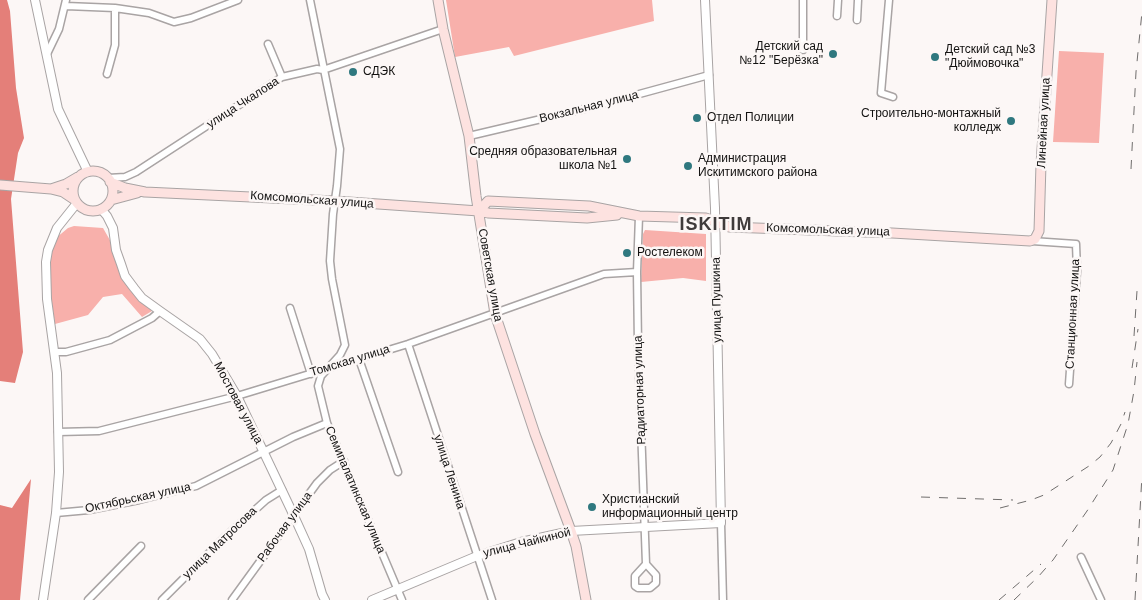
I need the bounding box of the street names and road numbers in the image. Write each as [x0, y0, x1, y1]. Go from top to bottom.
street label: улица Чкалова [204, 74, 282, 132]
street label: Линейная улица [1034, 77, 1054, 169]
street label: Вокзальная улица [538, 88, 640, 126]
street label: Комсомольская улица [250, 189, 374, 211]
street label: Комсомольская улица [766, 221, 890, 239]
street label: Советская улица [475, 227, 505, 323]
street label: улица Пушкина [709, 257, 725, 343]
street label: Станционная улица [1063, 259, 1083, 369]
street label: Радиаторная улица [631, 335, 649, 445]
street label: Томская улица [309, 342, 391, 380]
street label: Мостовая улица [210, 360, 266, 446]
street label: Семипалатинская улица [322, 424, 388, 556]
street label: улица Ленина [430, 433, 468, 511]
street label: Октябрьская улица [84, 480, 192, 516]
street label: Рабочая улица [255, 489, 315, 565]
street label: улица Матросова [180, 504, 260, 582]
street label: улица Чайкиной [482, 525, 572, 561]

